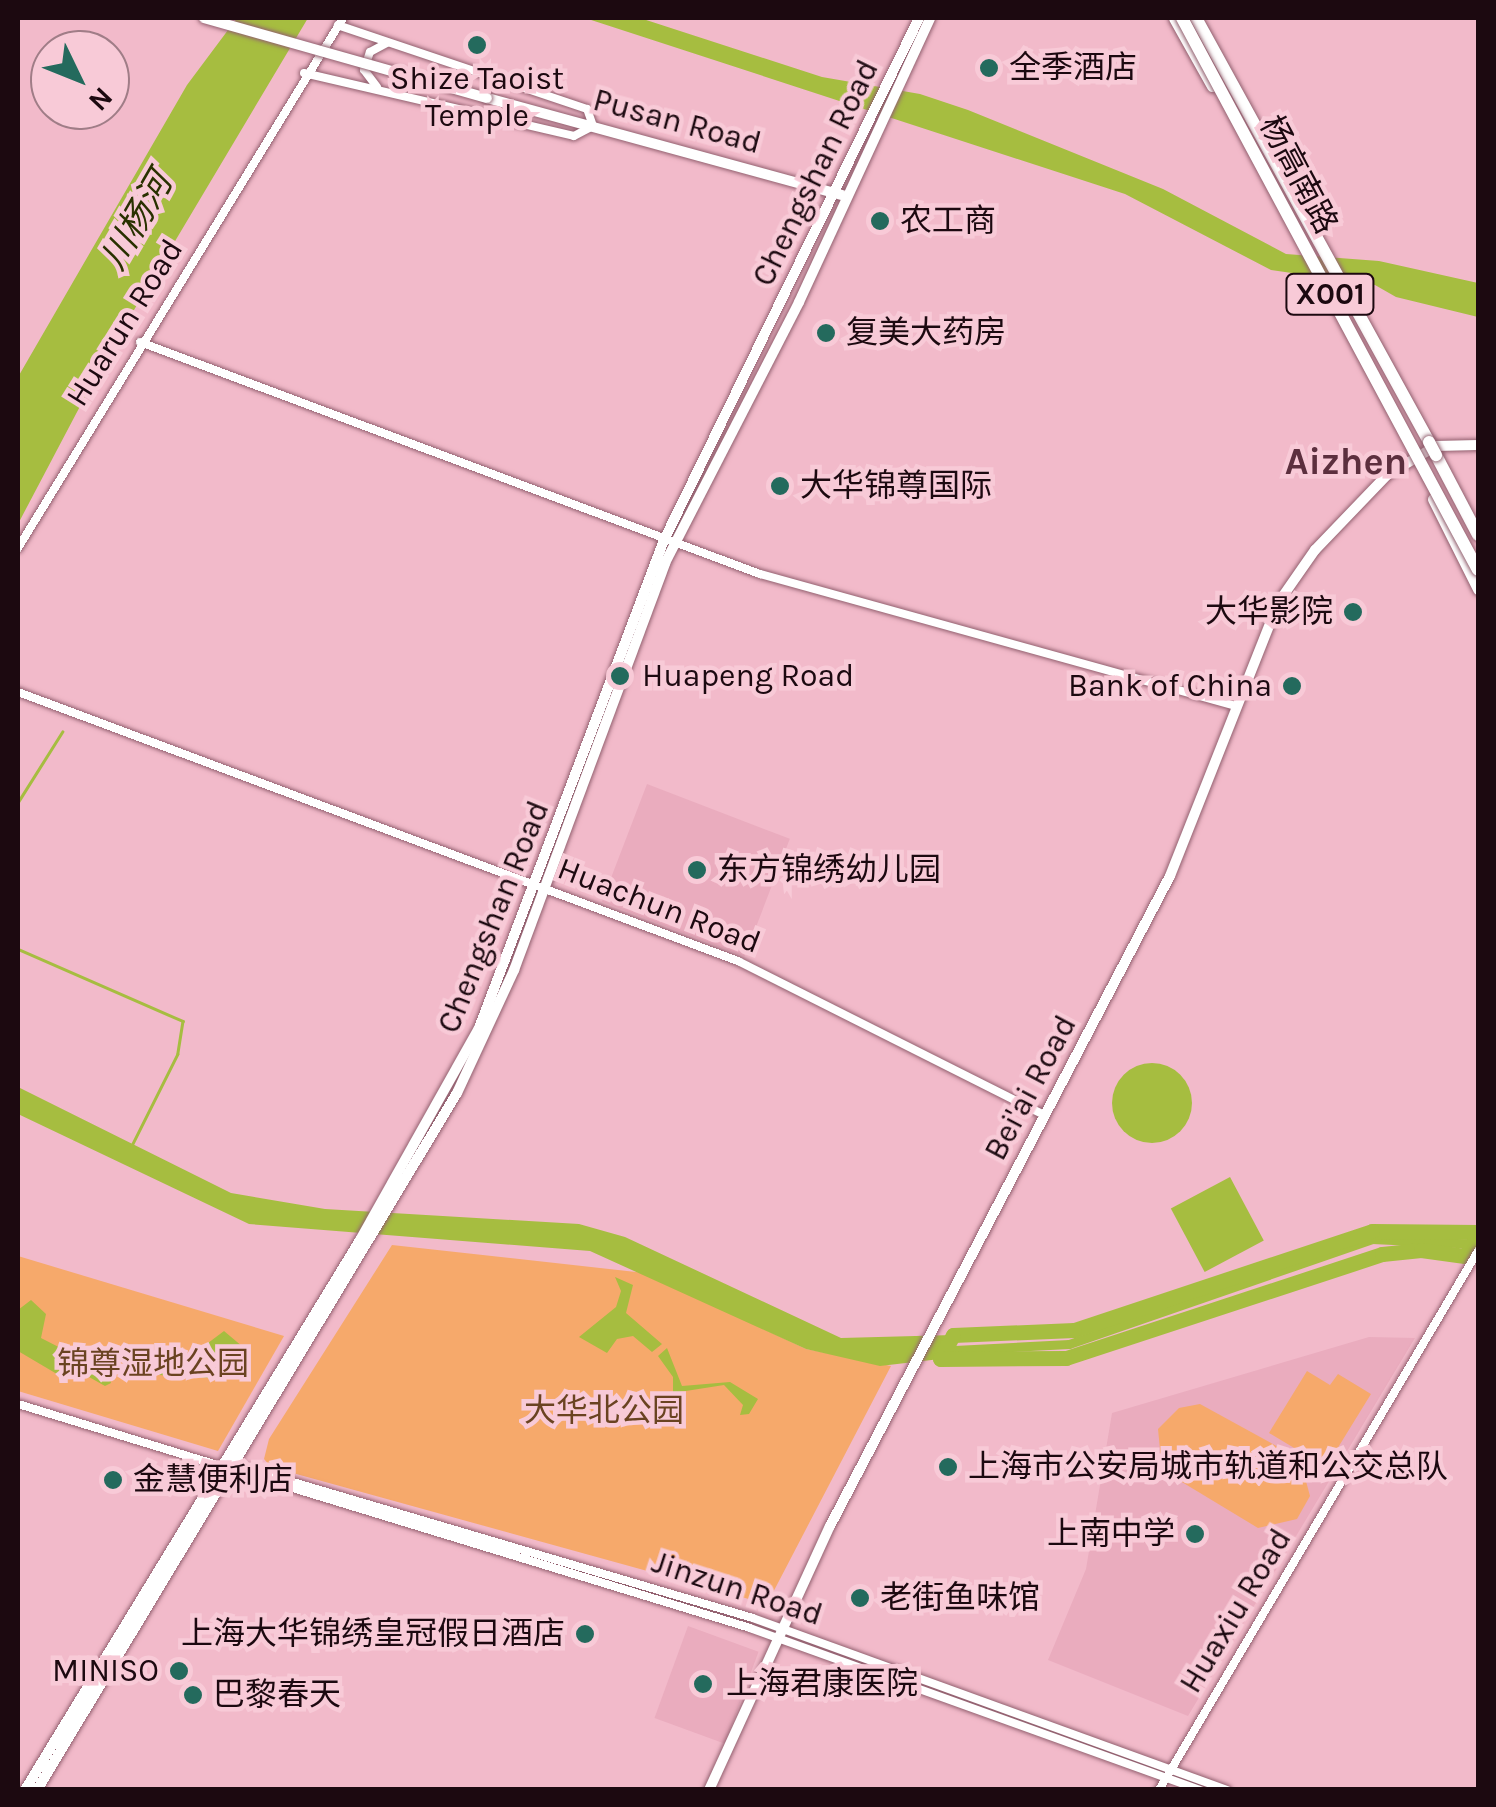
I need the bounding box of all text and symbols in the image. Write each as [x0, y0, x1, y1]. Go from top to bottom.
north arrow [30, 30, 130, 130]
marker: Shize Taoist Temple [466, 34, 488, 56]
place label: 全季酒店 [1009, 49, 1137, 87]
street label: Chengshan Road [745, 54, 887, 292]
marker: 全季酒店 [978, 57, 1000, 79]
place label: Shize Taoist Temple [390, 61, 564, 136]
text: N [82, 81, 120, 118]
street label: Pusan Road [589, 81, 765, 163]
street label: 杨高南路 [1251, 109, 1345, 241]
water label: 川杨河 [93, 165, 181, 277]
place label: 农工商 [900, 202, 996, 240]
marker: 农工商 [869, 210, 891, 232]
street label: Huarun Road [58, 232, 192, 414]
road number: X001 [1285, 269, 1375, 319]
place label: 复美大药房 [846, 314, 1006, 352]
marker: 复美大药房 [815, 322, 837, 344]
district label: Aizhen [1285, 439, 1407, 485]
place label: 大华锦尊国际 [800, 467, 992, 505]
marker: 大华锦尊国际 [769, 475, 791, 497]
place label: 大华影院 [1205, 593, 1333, 631]
marker: 大华影院 [1342, 601, 1364, 623]
place label: Huapeng Road [642, 657, 854, 695]
marker: Huapeng Road [607, 663, 633, 689]
place label: Bank of China [1068, 667, 1272, 705]
marker: Bank of China [1281, 675, 1303, 697]
street label: Chengshan Road [430, 795, 558, 1039]
street label: Huachun Road [552, 850, 766, 962]
place label: 东方锦绣幼儿园 [717, 851, 941, 889]
marker: 东方锦绣幼儿园 [686, 859, 708, 881]
street label: Bei'ai Road [977, 1009, 1085, 1167]
park label: 锦尊湿地公园 [57, 1345, 249, 1383]
park label: 大华北公园 [524, 1392, 684, 1430]
place label: 上海市公安局城市轨道和公交总队 [968, 1448, 1448, 1486]
marker: 上海市公安局城市轨道和公交总队 [937, 1456, 959, 1478]
place label: 金慧便利店 [133, 1461, 293, 1499]
marker: 金慧便利店 [102, 1469, 124, 1491]
place label: 上南中学 [1047, 1515, 1175, 1553]
street label: Huaxiu Road [1172, 1522, 1300, 1700]
marker: 上南中学 [1184, 1523, 1206, 1545]
street label: Jinzun Road [647, 1543, 827, 1635]
place label: 老街鱼味馆 [880, 1579, 1040, 1617]
marker: 老街鱼味馆 [849, 1587, 871, 1609]
place label: 上海大华锦绣皇冠假日酒店 [181, 1615, 565, 1653]
marker: 上海大华锦绣皇冠假日酒店 [574, 1623, 596, 1645]
place label: MINISO [52, 1652, 159, 1690]
marker: MINISO [168, 1660, 190, 1682]
place label: 上海君康医院 [726, 1665, 918, 1703]
marker: 上海君康医院 [690, 1671, 716, 1697]
place label: 巴黎春天 [213, 1676, 341, 1714]
marker: 巴黎春天 [182, 1684, 204, 1706]

